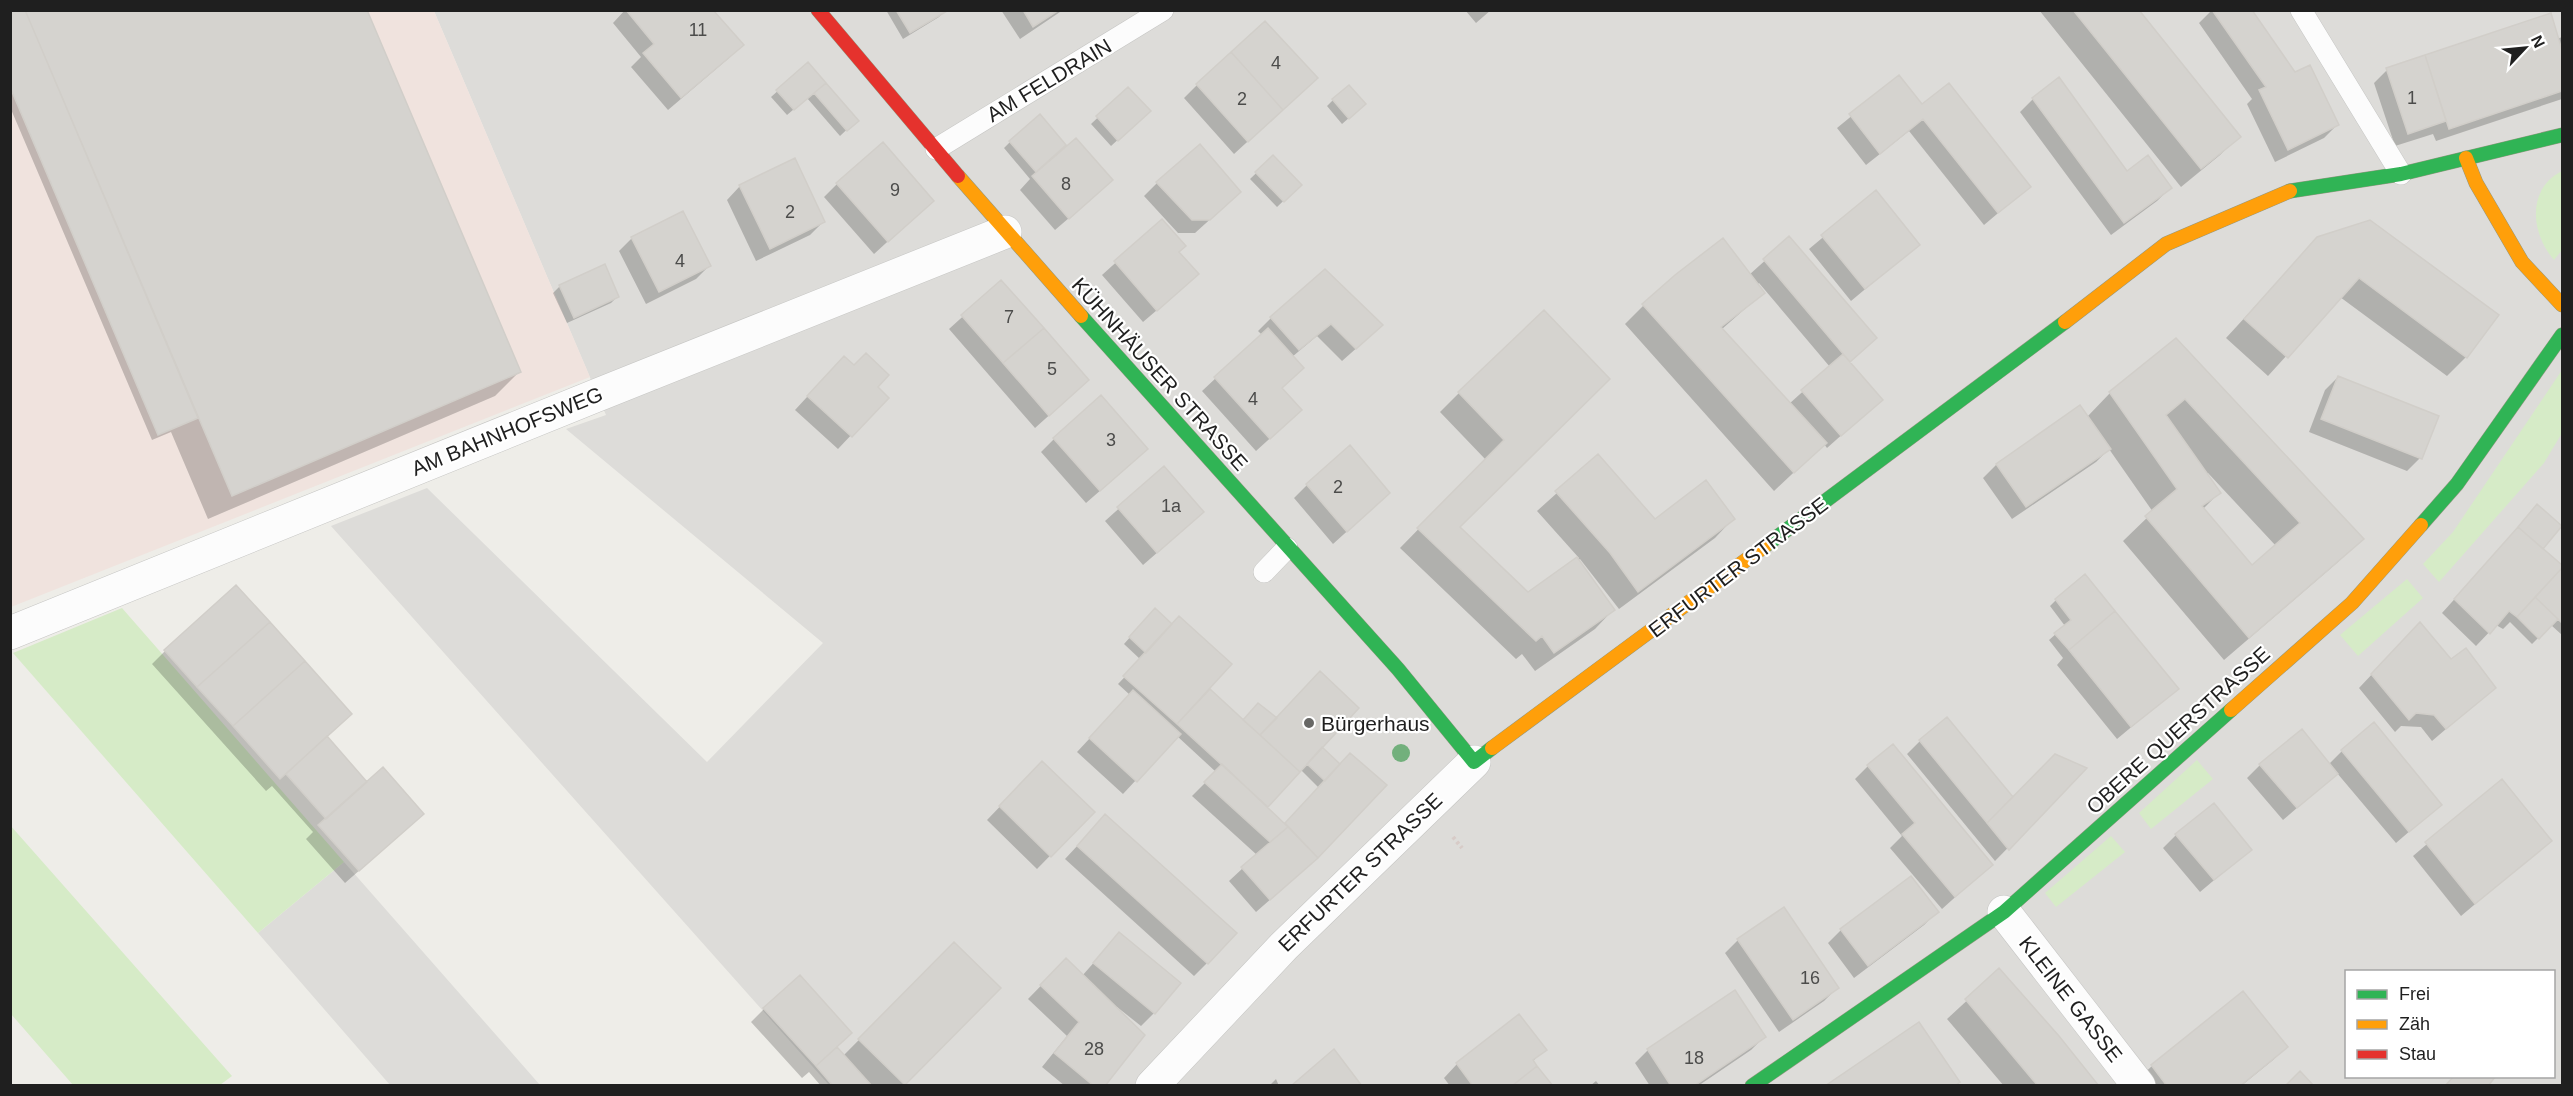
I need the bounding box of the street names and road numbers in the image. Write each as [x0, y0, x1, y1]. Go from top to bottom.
street label: AM FELDRAIN [983, 34, 1115, 126]
street label: KÜHNHÄUSER STRASSE [1068, 273, 1252, 475]
street label: AM BAHNHOFSWEG [408, 382, 606, 480]
street label: ERFURTER STRASSE [1644, 492, 1832, 642]
street label: OBERE QUERSTRASSE [2082, 642, 2274, 818]
street label: ERFURTER STRASSE [1274, 788, 1446, 956]
street label: KLEINE GASSE [2015, 932, 2127, 1066]

